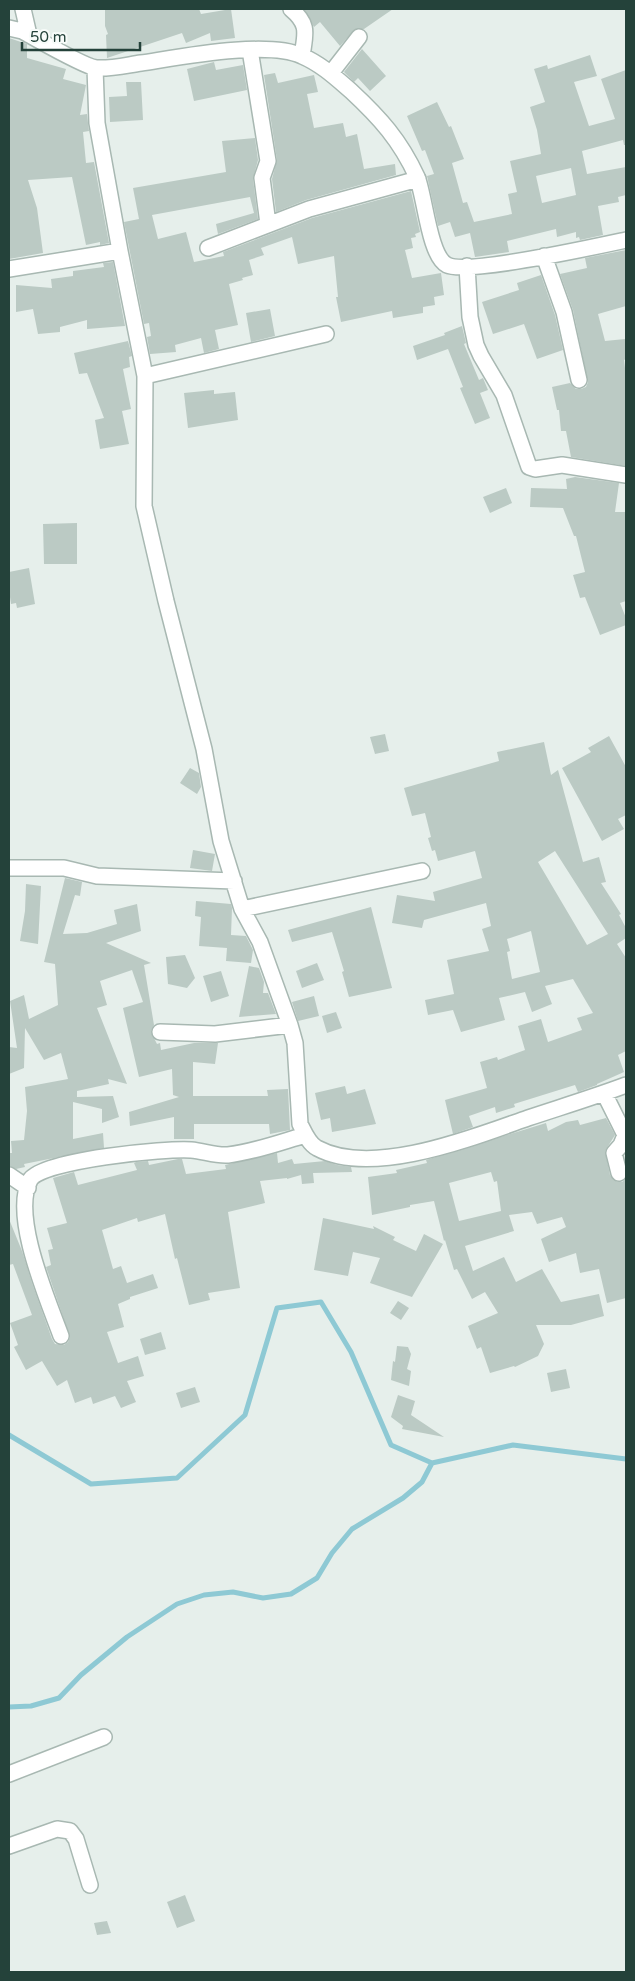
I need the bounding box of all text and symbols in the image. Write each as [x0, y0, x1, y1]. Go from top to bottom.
scale bar [22, 20, 140, 52]
text: 50 m [30, 28, 67, 46]

